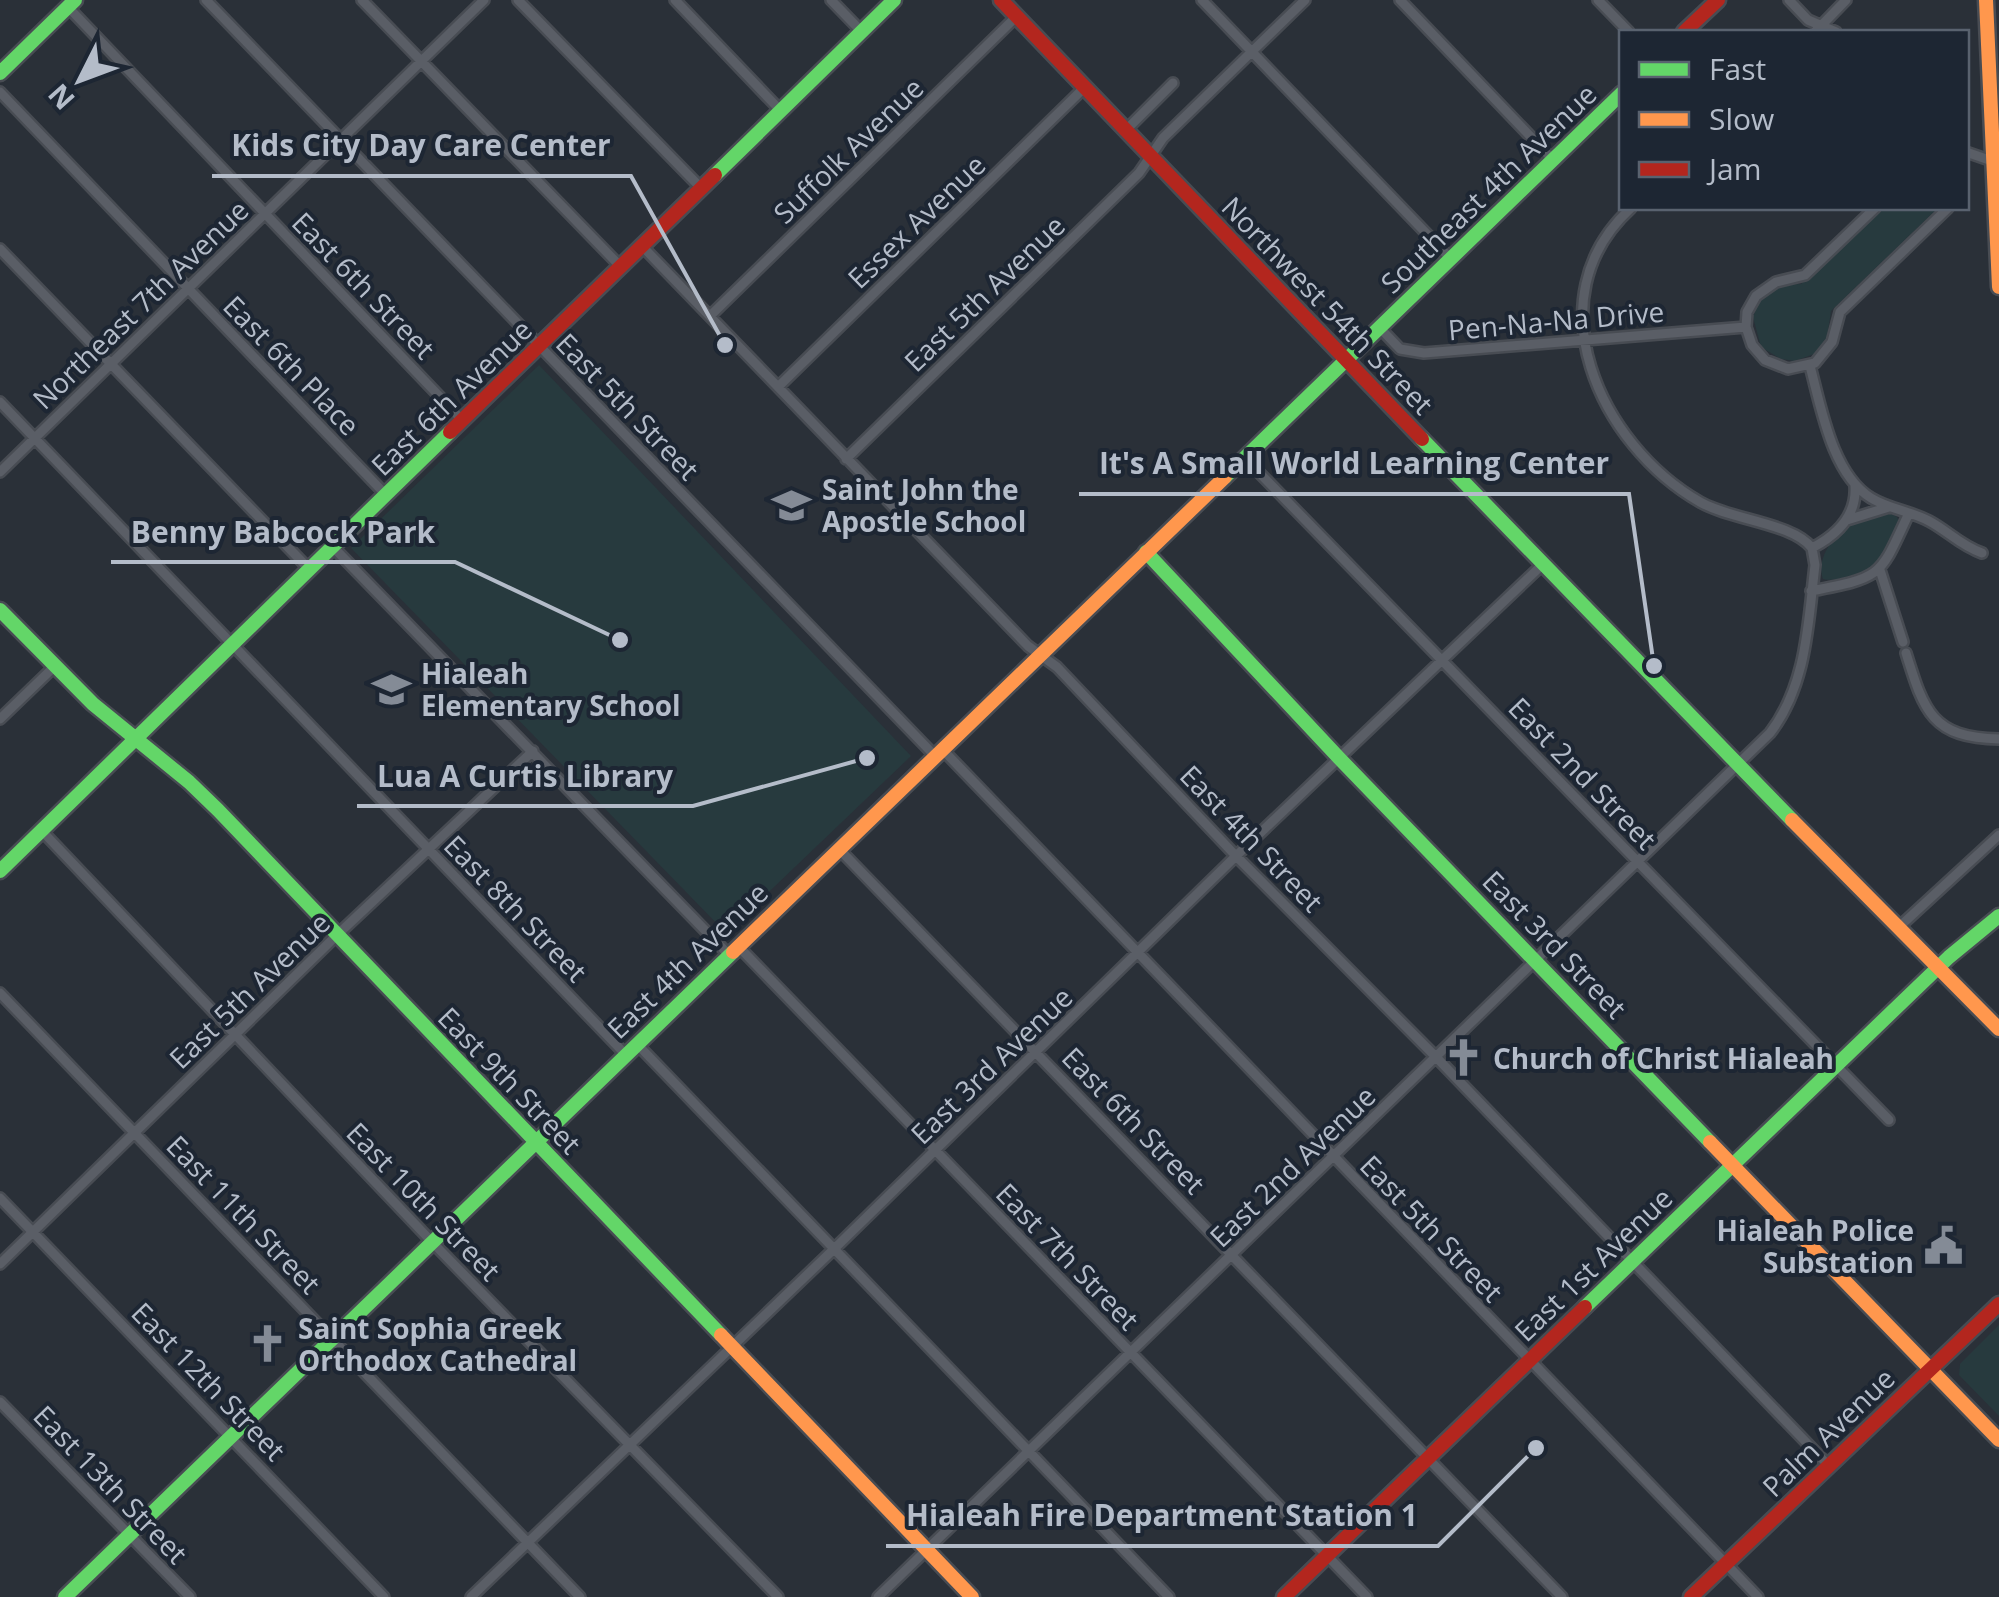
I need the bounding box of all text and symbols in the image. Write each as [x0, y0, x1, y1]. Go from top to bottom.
north arrow [30, 30, 130, 130]
legend [1619, 30, 1969, 210]
text: Fast [1709, 48, 1766, 89]
street label: Suffolk Avenue [765, 69, 931, 231]
street label: Southeast 4th Avenue [1372, 75, 1604, 301]
text: N [39, 76, 82, 119]
text: Slow [1709, 98, 1774, 139]
callout: Kids City Day Care Center [212, 116, 631, 176]
text: Kids City Day Care Center [231, 124, 611, 165]
street label: Essex Avenue [839, 146, 993, 296]
text: Jam [1706, 148, 1762, 189]
street label: Northwest 54th Street [1214, 188, 1442, 422]
street label: Northeast 7th Avenue [24, 191, 256, 417]
street label: East 6th Street [284, 203, 444, 367]
street label: East 5th Avenue [895, 207, 1073, 379]
street label: East 6th Place [216, 287, 368, 443]
street label: Pen-Na-Na Drive [1446, 292, 1666, 348]
street label: East 6th Avenue [362, 311, 540, 483]
street label: East 5th Street [548, 324, 708, 488]
callout: It's A Small World Learning Center [1079, 434, 1629, 494]
text: It's A Small World Learning Center [1099, 442, 1609, 483]
place label: Saint John the Apostle School [822, 470, 1026, 540]
school or university icon: Saint John the Apostle School [771, 484, 813, 526]
callout: Benny Babcock Park [111, 502, 455, 562]
text: Benny Babcock Park [131, 511, 436, 552]
place label: Hialeah Elementary School [421, 654, 681, 724]
school or university icon: Hialeah Elementary School [370, 668, 412, 710]
street label: East 2nd Street [1501, 689, 1665, 857]
callout: Lua A Curtis Library [357, 746, 693, 806]
text: Lua A Curtis Library [377, 755, 674, 796]
street label: East 4th Street [1172, 756, 1332, 920]
street label: East 8th Street [436, 826, 596, 990]
street label: East 3rd Street [1475, 862, 1635, 1026]
street label: East 4th Avenue [598, 874, 776, 1046]
street label: East 5th Avenue [160, 904, 338, 1076]
street label: East 3rd Avenue [902, 978, 1080, 1152]
street label: East 9th Street [430, 998, 590, 1162]
church icon: Church of Christ Hialeah [1442, 1037, 1484, 1079]
street label: East 6th Street [1054, 1038, 1214, 1202]
place label: Church of Christ Hialeah [1493, 1039, 1834, 1077]
street label: East 2nd Avenue [1201, 1077, 1383, 1255]
street label: East 10th Street [339, 1114, 509, 1288]
street label: East 11th Street [159, 1127, 329, 1301]
street label: East 5th Street [1352, 1146, 1512, 1310]
street label: East 7th Street [988, 1174, 1148, 1338]
street label: East 1st Avenue [1506, 1179, 1680, 1349]
place label: Hialeah Police Substation [1716, 1211, 1914, 1281]
public building icon: Hialeah Police Substation [1923, 1225, 1965, 1267]
street label: East 12th Street [124, 1294, 294, 1468]
place label: Saint Sophia Greek Orthodox Cathedral [298, 1309, 577, 1379]
church icon: Saint Sophia Greek Orthodox Cathedral [247, 1323, 289, 1365]
street label: Palm Avenue [1754, 1359, 1902, 1505]
street label: East 13th Street [26, 1397, 196, 1571]
callout: Hialeah Fire Department Station 1 [886, 1486, 1438, 1546]
text: Hialeah Fire Department Station 1 [906, 1494, 1418, 1535]

